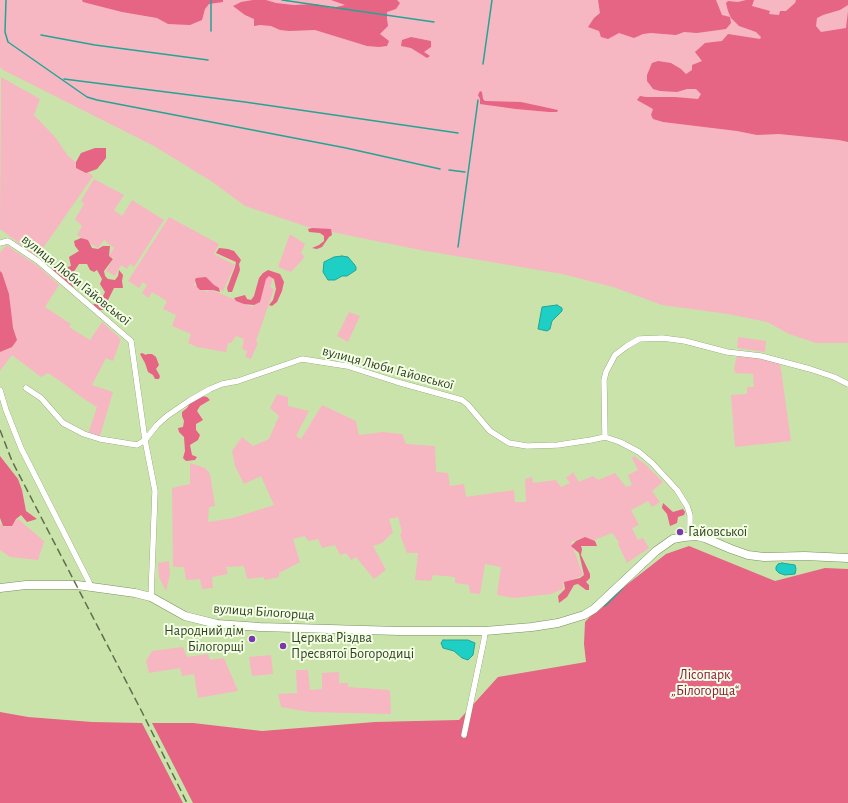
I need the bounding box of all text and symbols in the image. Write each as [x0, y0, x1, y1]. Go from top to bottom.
street label: вулиця Люби Гайовської [18, 231, 134, 329]
street label: вулиця Люби Гайовської [320, 342, 456, 394]
place label: Гайовської [688, 524, 747, 540]
marker: Гайовської [675, 527, 685, 537]
street label: вулиця Білогорща [213, 600, 315, 624]
place label: Народний дім Білогорщі [164, 623, 244, 656]
place label: Церква Різдва Пресвятої Богородиці [291, 630, 414, 662]
marker: Народний дім Білогорщі [247, 634, 257, 644]
marker: Церква Різдва Пресвятої Богородиці [278, 641, 288, 651]
park label: Лісопарк „Білогорща“ [671, 667, 739, 700]

